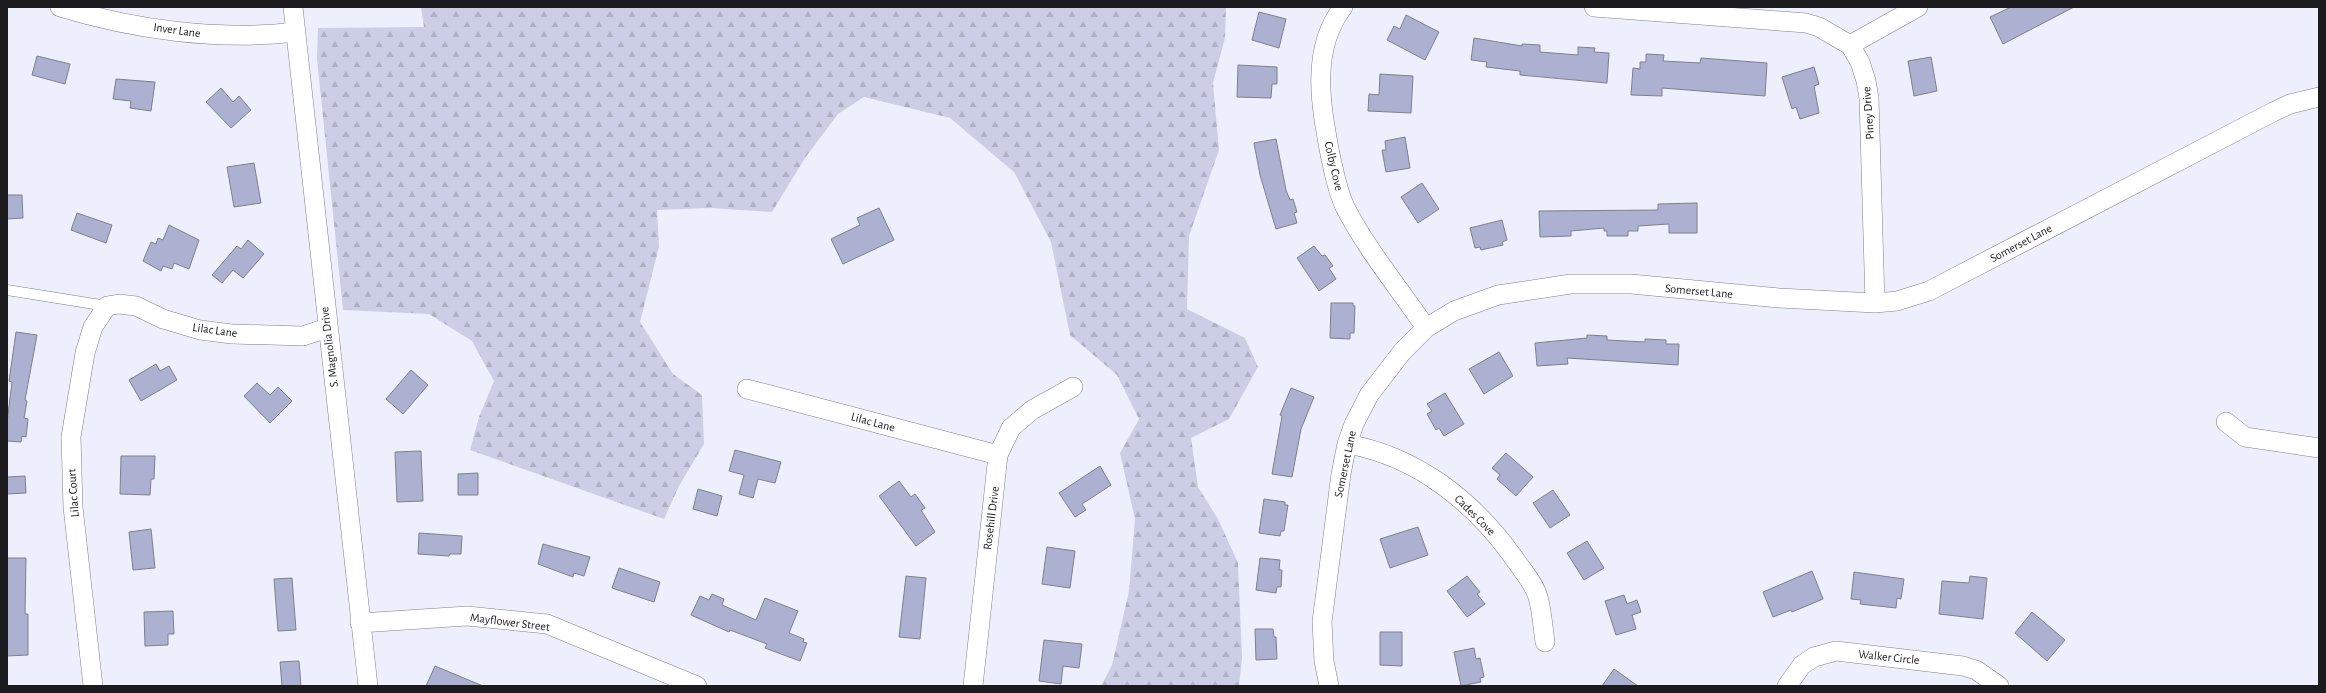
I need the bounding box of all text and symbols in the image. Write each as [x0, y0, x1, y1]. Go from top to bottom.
street label: Inver Lane [153, 21, 201, 39]
street label: Piney Drive [1860, 86, 1877, 140]
street label: Colby Cove [1322, 140, 1345, 192]
street label: Somerset Lane [1988, 222, 2054, 264]
street label: Somerset Lane [1665, 282, 1733, 300]
street label: S. Magnolia Drive [318, 306, 340, 388]
street label: Lilac Lane [192, 321, 238, 339]
street label: Lilac Lane [850, 410, 896, 434]
street label: Somerset Lane [1332, 429, 1358, 499]
street label: Lilac Court [65, 468, 81, 518]
street label: Rosehill Drive [981, 485, 1001, 551]
street label: Cades Cove [1452, 492, 1498, 538]
street label: Mayflower Street [469, 611, 551, 634]
street label: Walker Circle [1858, 648, 1920, 666]

